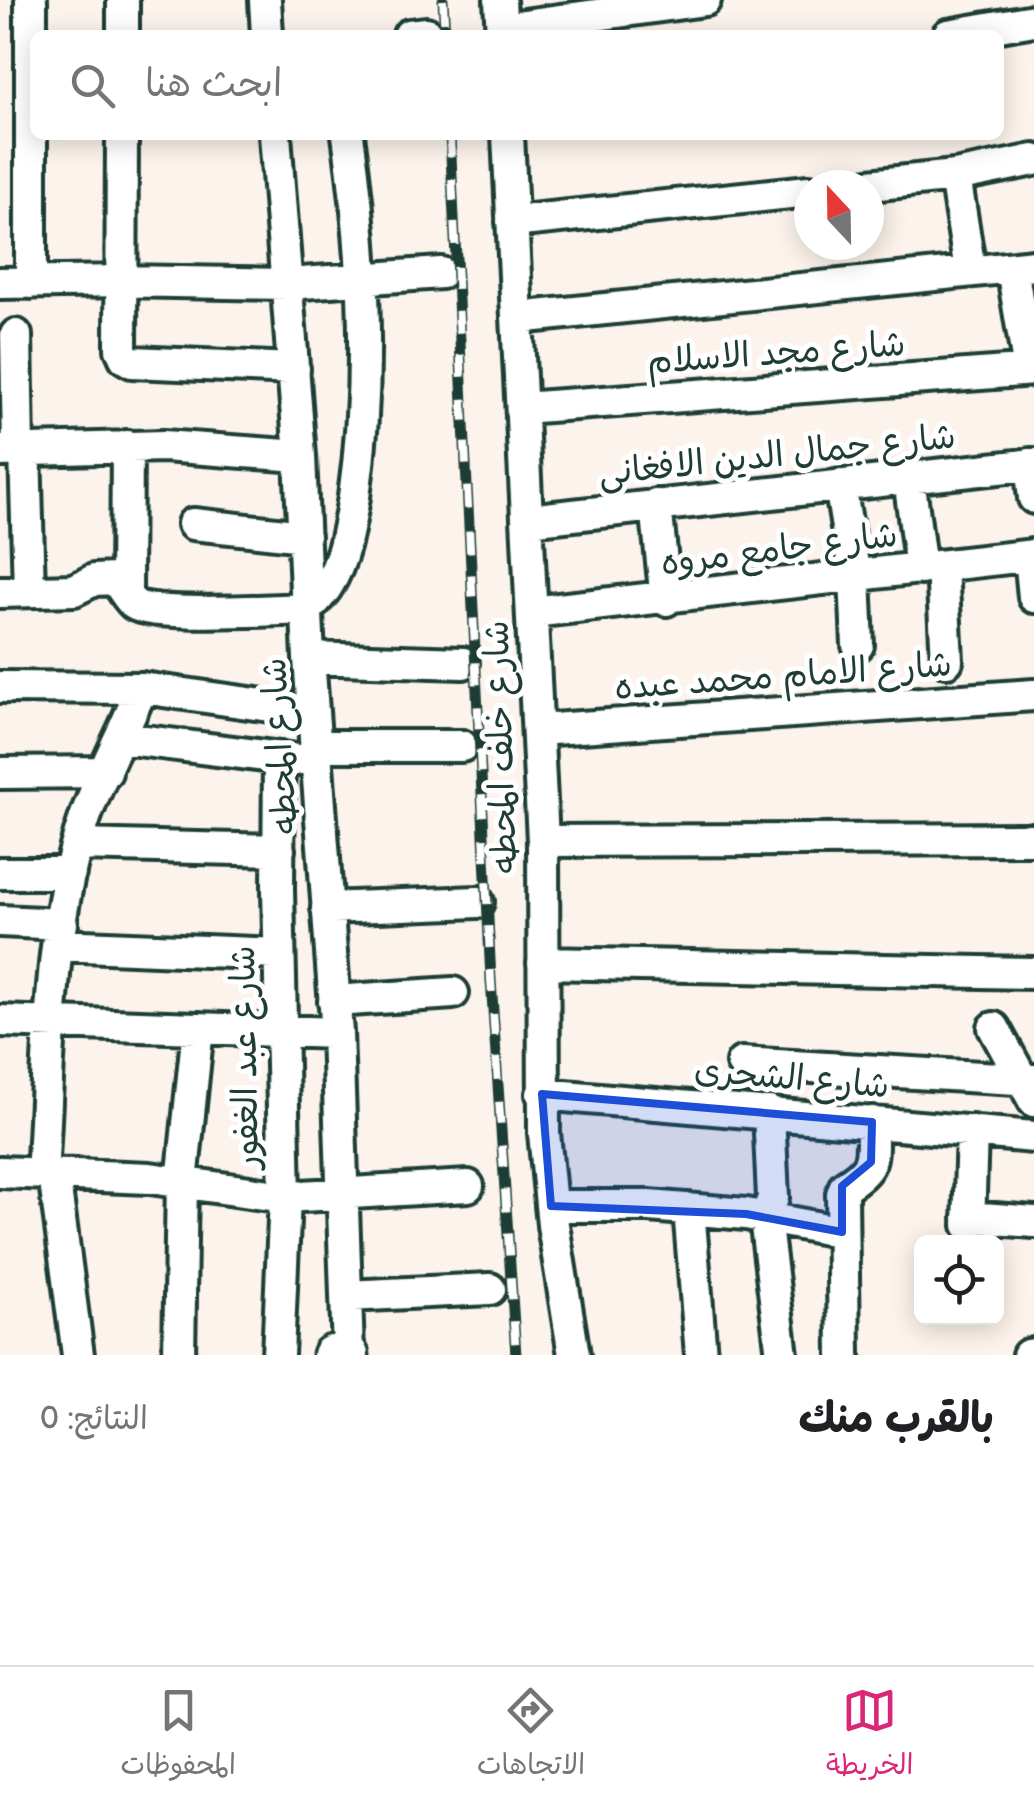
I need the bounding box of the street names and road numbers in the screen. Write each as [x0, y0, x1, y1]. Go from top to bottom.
street label: شارع مجد الاسلام [645, 323, 907, 388]
street label: شارع جمال الدين الافغانى [596, 415, 958, 498]
street label: شارع جامع مروه [658, 514, 900, 587]
street label: شارع خلف المحطه [476, 619, 529, 874]
street label: شارع الامام محمد عبده [613, 643, 953, 714]
street label: شارع المحطه [253, 656, 310, 836]
street label: شارع عبد الغفور [222, 945, 271, 1172]
street label: شارع الشحرى [692, 1049, 891, 1110]

